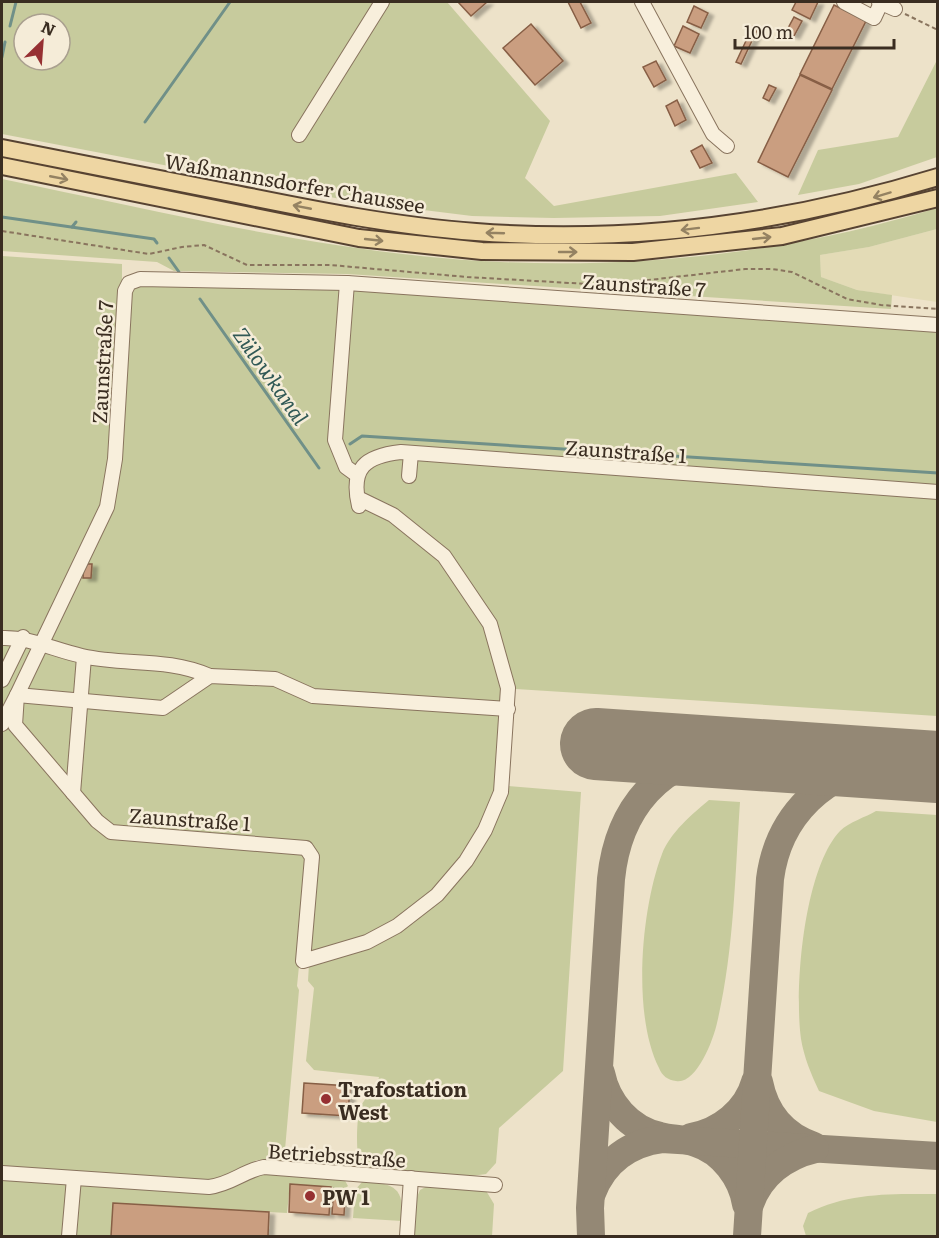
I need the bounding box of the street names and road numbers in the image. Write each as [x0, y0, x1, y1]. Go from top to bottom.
street label: Waßmannsdorfer Chaussee [162, 144, 428, 220]
street label: Zaunstraße 7 [581, 265, 707, 303]
street label: Zaunstraße 7 [83, 299, 119, 425]
street label: Zaunstraße 1 [564, 431, 688, 469]
street label: Zaunstraße 1 [128, 799, 252, 837]
street label: Betriebsstraße [267, 1134, 407, 1174]

